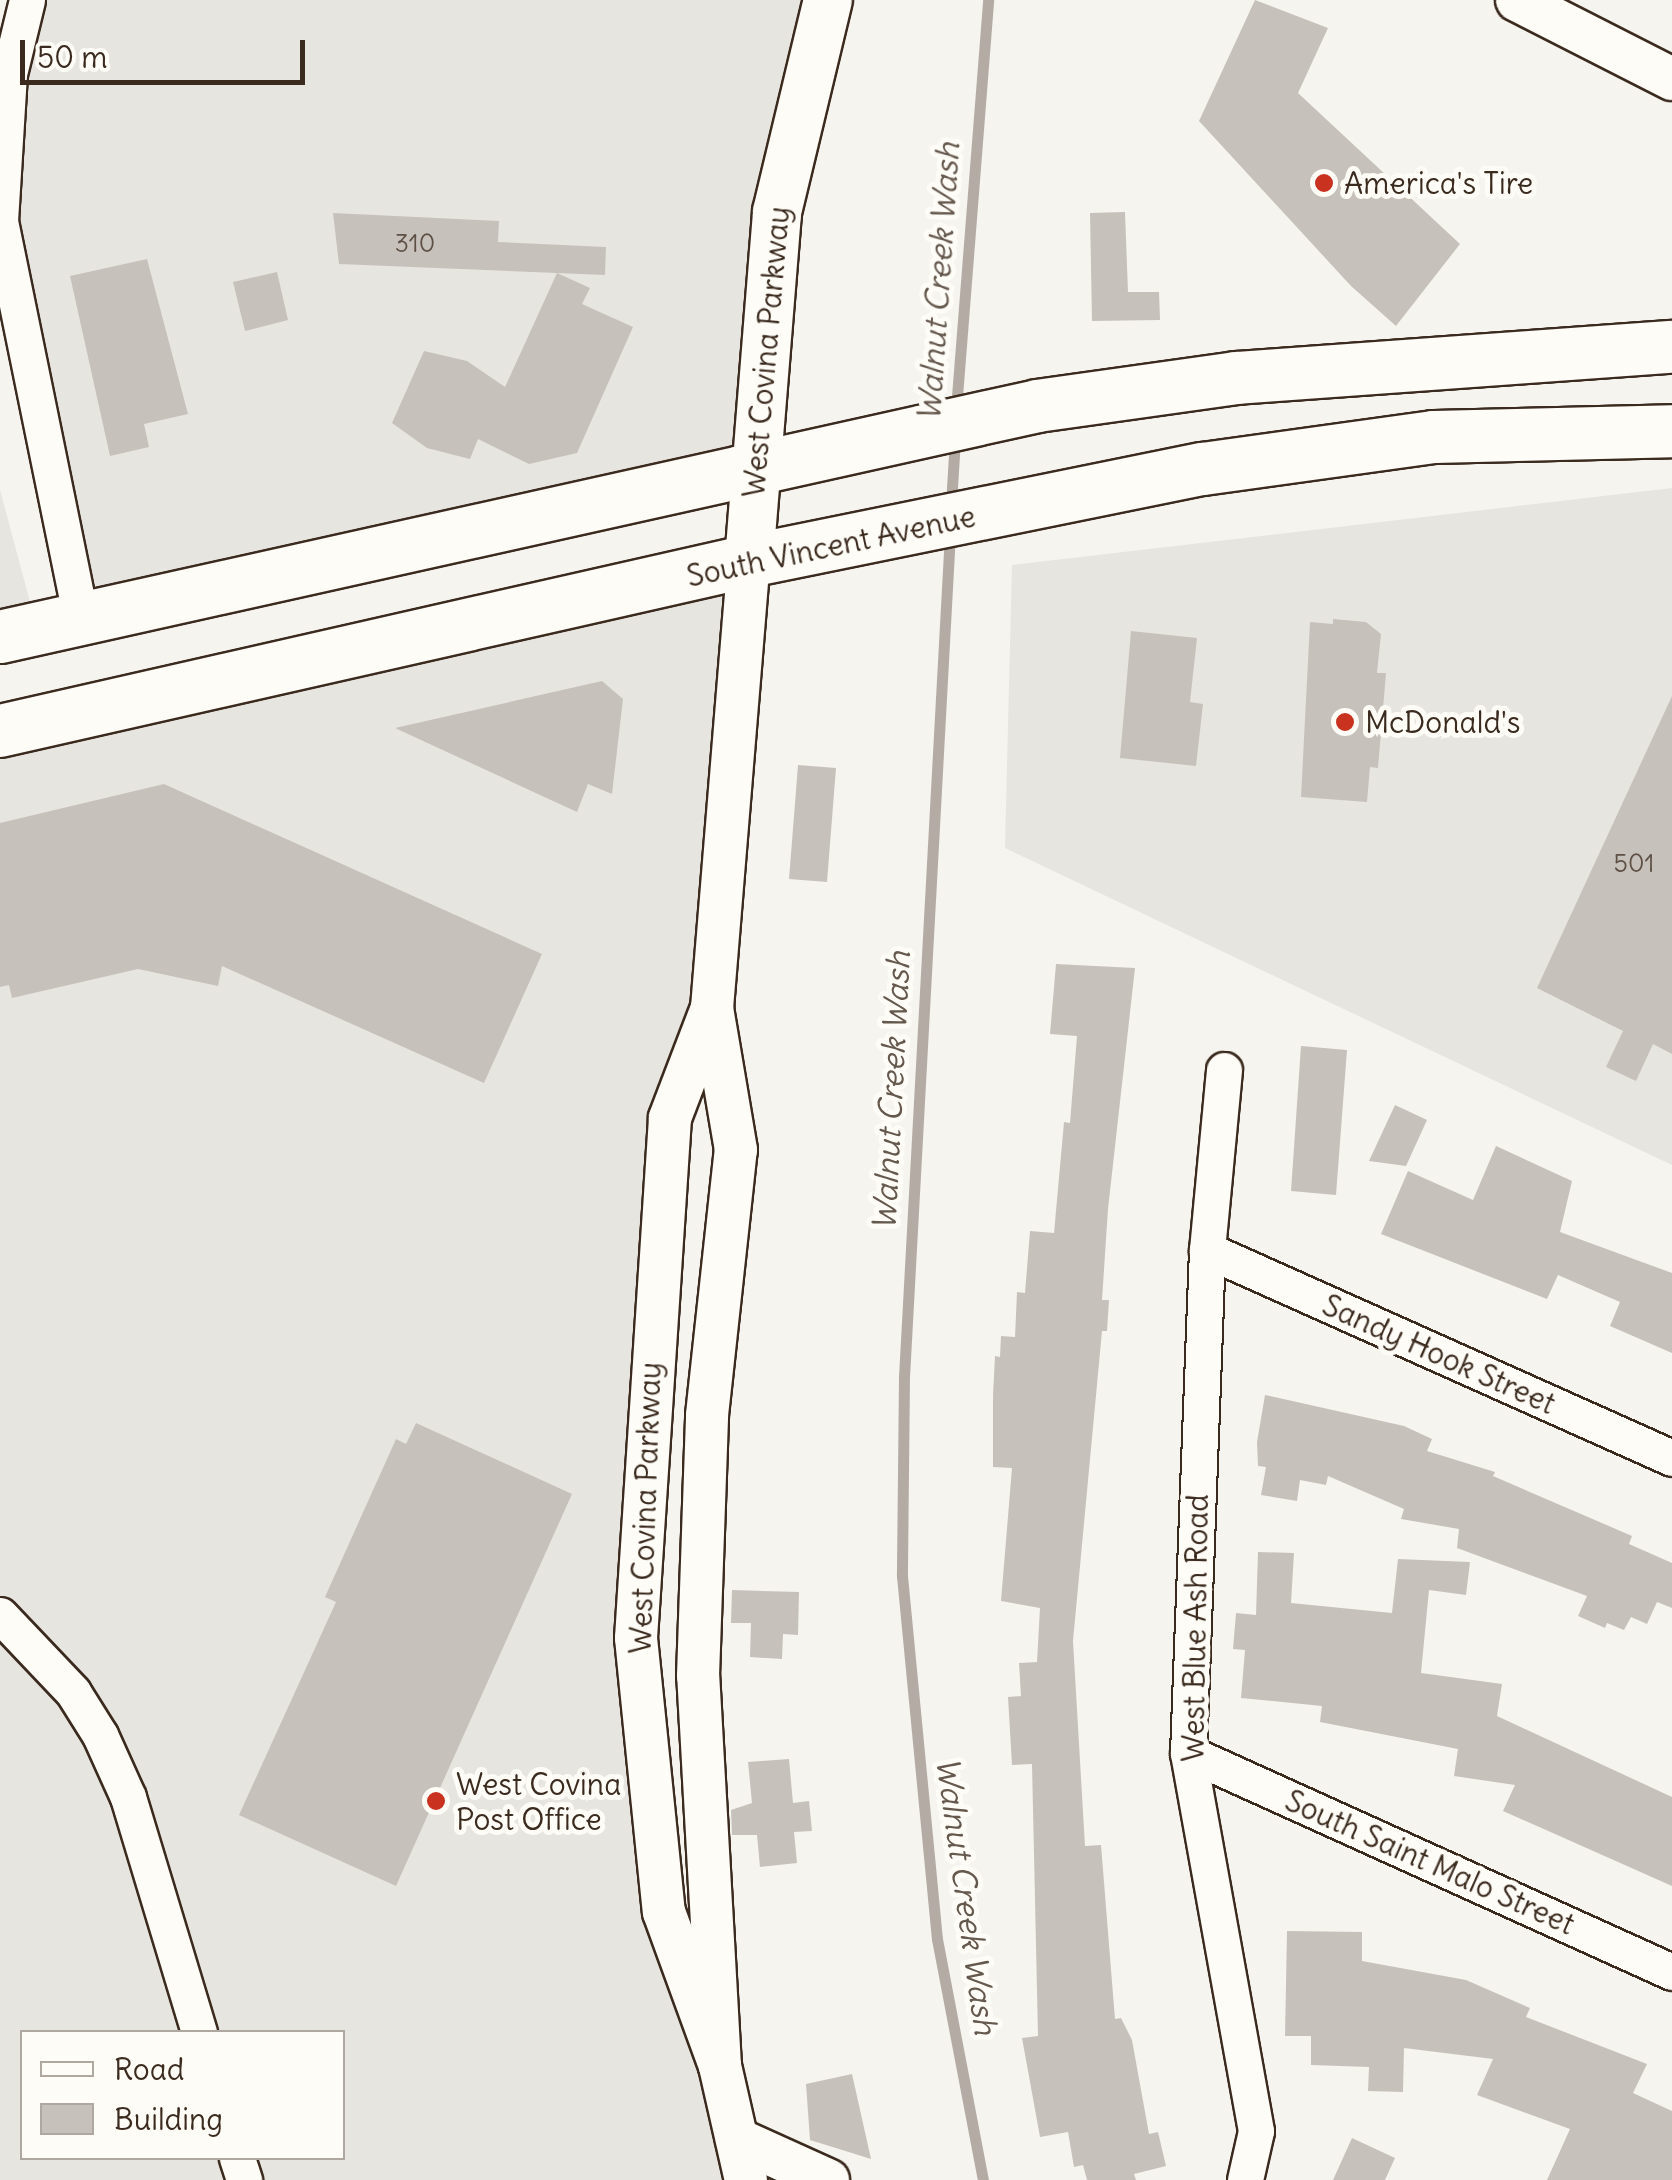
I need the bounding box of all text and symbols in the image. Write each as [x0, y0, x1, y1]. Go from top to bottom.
scale bar [25, 20, 310, 82]
text: 50 m [37, 38, 107, 76]
water label: Walnut Creek Wash [910, 141, 968, 423]
place label: America's Tire [1344, 165, 1533, 201]
marker: America's Tire [1313, 172, 1335, 194]
street label: West Covina Parkway [735, 205, 797, 499]
house number: 310 [395, 228, 435, 258]
street label: South Vincent Avenue [683, 498, 979, 594]
place label: McDonald's [1365, 704, 1520, 740]
marker: McDonald's [1334, 711, 1356, 733]
house number: 501 [1614, 848, 1654, 878]
water label: Walnut Creek Wash [866, 950, 918, 1232]
street label: Sandy Hook Street [1317, 1287, 1561, 1421]
street label: West Covina Parkway [622, 1361, 668, 1655]
street label: West Blue Ash Road [1175, 1494, 1215, 1762]
water label: Walnut Creek Wash [928, 1755, 1004, 2037]
place label: West Covina Post Office [456, 1766, 621, 1836]
street label: South Saint Malo Street [1280, 1782, 1580, 1942]
marker: West Covina Post Office [425, 1790, 447, 1812]
legend [20, 2030, 345, 2160]
text: Road [114, 2050, 184, 2088]
text: Building [114, 2100, 223, 2138]

